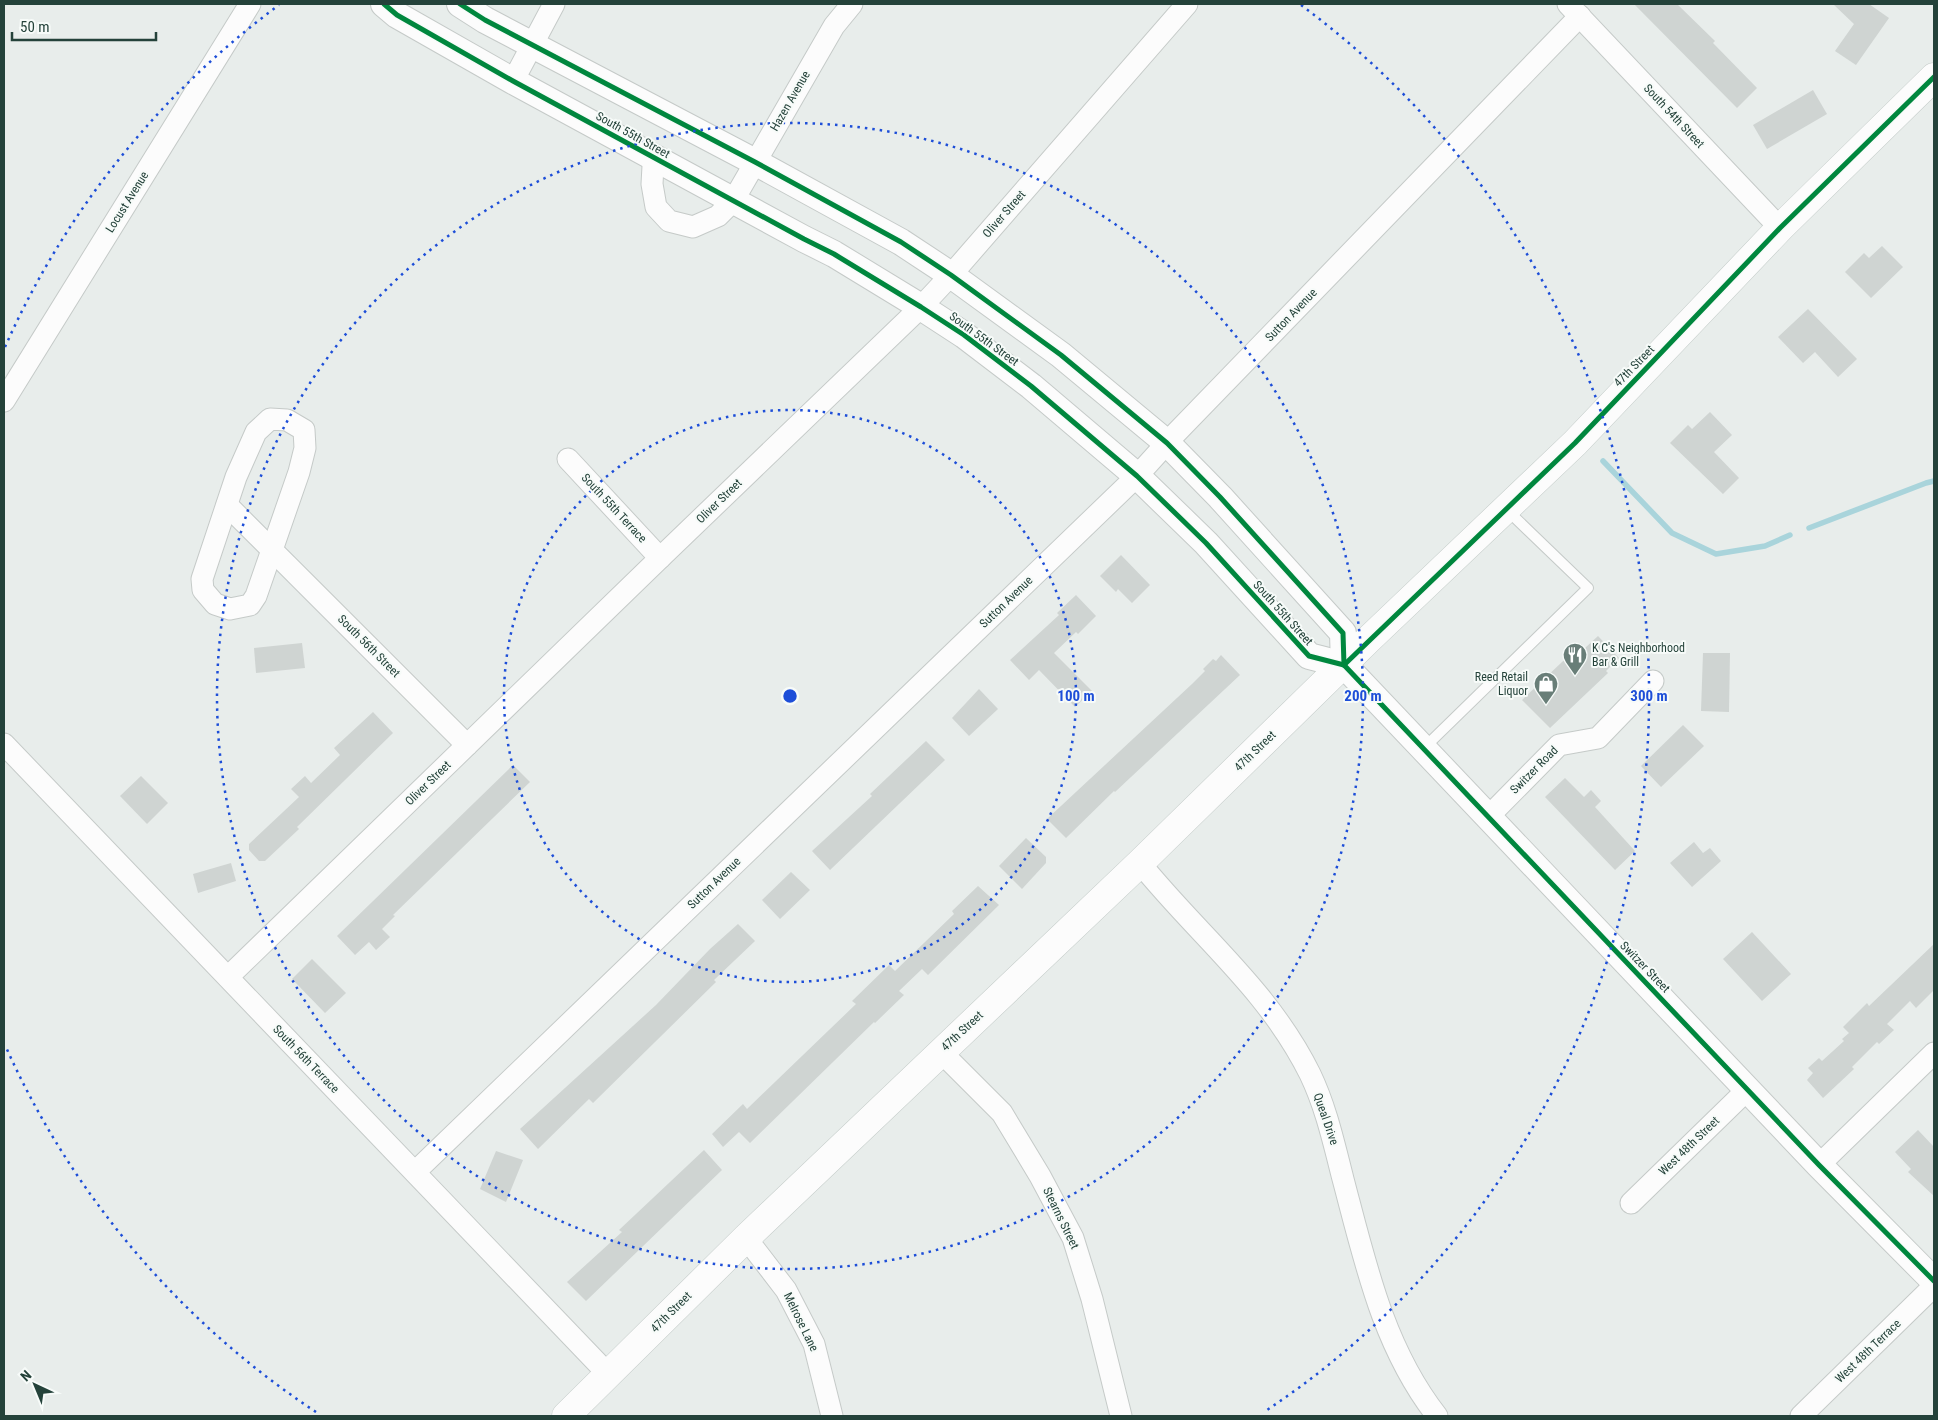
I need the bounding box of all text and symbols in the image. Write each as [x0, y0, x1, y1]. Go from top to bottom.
scale bar [12, 10, 156, 42]
text: 50 m [20, 18, 50, 36]
street label: Hazen Avenue [767, 68, 813, 134]
street label: South 54th Street [1641, 81, 1707, 151]
street label: South 55th Street [594, 109, 673, 161]
street label: Locust Avenue [103, 169, 152, 235]
street label: Oliver Street [980, 187, 1029, 240]
street label: Sutton Avenue [1262, 285, 1320, 344]
street label: South 55th Street [947, 309, 1022, 369]
street label: 47th Street [1611, 342, 1657, 390]
street label: South 55th Terrace [578, 471, 650, 546]
street label: Oliver Street [693, 476, 745, 526]
street label: Sutton Avenue [977, 573, 1036, 631]
street label: South 55th Street [1250, 578, 1316, 649]
street label: South 56th Street [335, 612, 403, 680]
place label: K C's Neighborhood Bar & Grill [1592, 641, 1685, 669]
restaurant icon: K C's Neighborhood Bar & Grill [1562, 642, 1588, 676]
place label: Reed Retail Liquor [1475, 670, 1528, 698]
shop icon: Reed Retail Liquor [1533, 671, 1559, 705]
centre of rings [781, 687, 799, 705]
text: 100 m [1057, 687, 1095, 705]
text: 200 m [1344, 687, 1382, 705]
text: 300 m [1630, 687, 1668, 705]
street label: 47th Street [1231, 728, 1279, 774]
street label: Switzer Road [1507, 743, 1561, 797]
street label: Oliver Street [402, 758, 454, 808]
street label: Sutton Avenue [685, 854, 744, 912]
street label: Switzer Street [1617, 939, 1673, 996]
street label: 47th Street [938, 1008, 986, 1054]
street label: South 56th Terrace [270, 1022, 342, 1096]
street label: Queal Drive [1311, 1091, 1342, 1147]
street label: West 48th Street [1656, 1113, 1722, 1178]
street label: Stearns Street [1040, 1185, 1082, 1252]
street label: 47th Street [648, 1288, 695, 1335]
street label: Melrose Lane [781, 1290, 821, 1354]
street label: West 48th Terrace [1832, 1316, 1904, 1386]
north arrow [10, 1360, 60, 1410]
text: N [17, 1367, 35, 1384]

